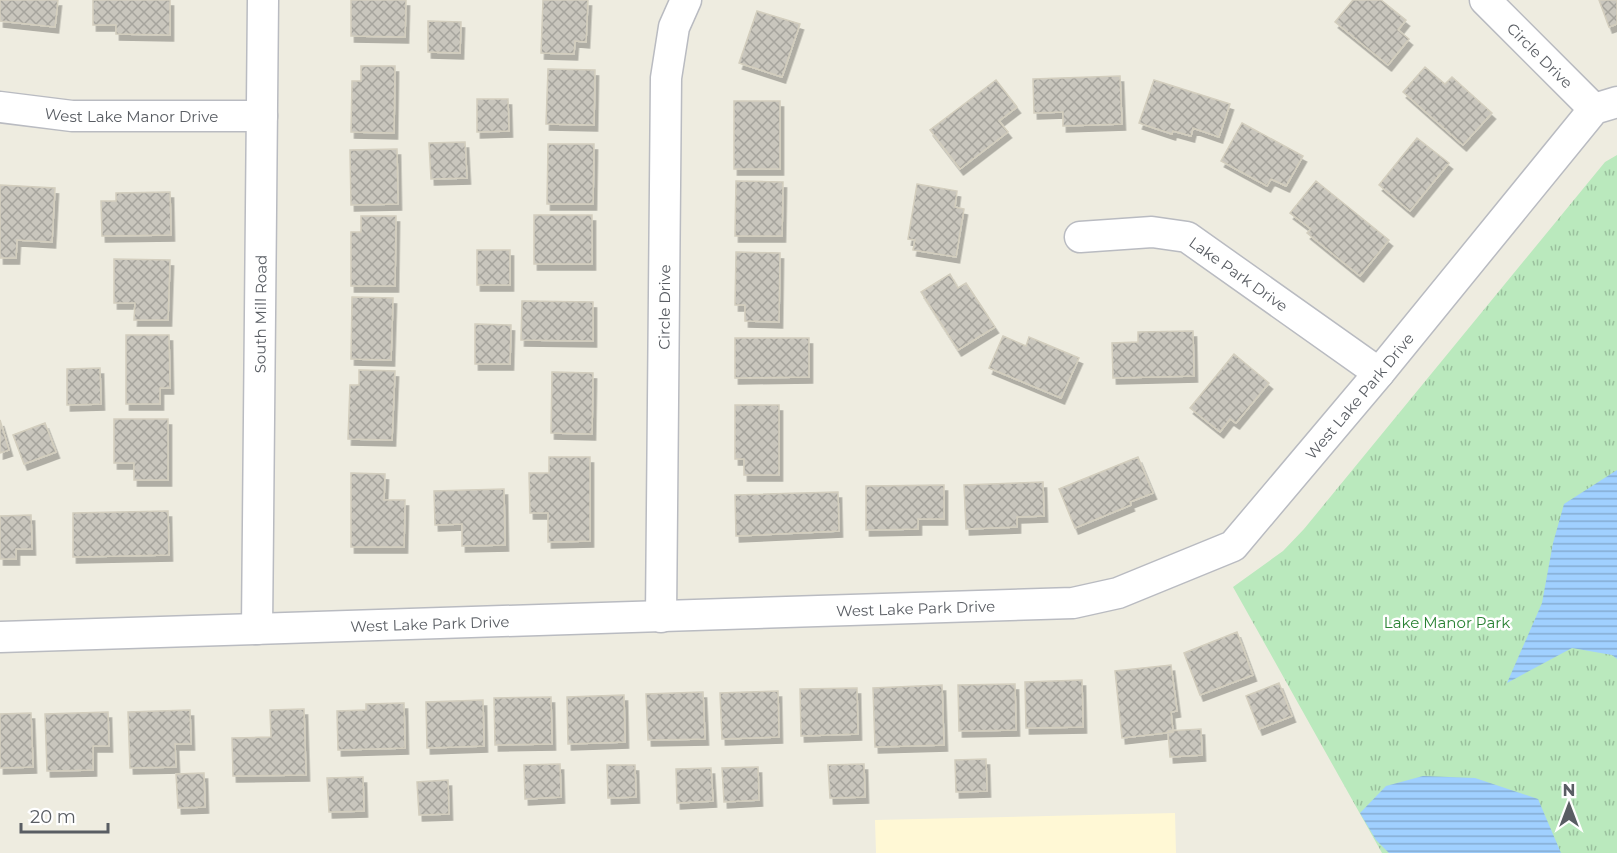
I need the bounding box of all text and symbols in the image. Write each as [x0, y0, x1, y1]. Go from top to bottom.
street label: Circle Drive [1503, 18, 1577, 92]
street label: West Lake Manor Drive [44, 103, 218, 126]
street label: Lake Park Drive [1186, 232, 1292, 315]
street label: South Mill Road [250, 255, 270, 373]
street label: Circle Drive [654, 264, 674, 350]
street label: West Lake Park Drive [1301, 329, 1418, 463]
street label: West Lake Park Drive [836, 596, 995, 620]
street label: West Lake Park Drive [350, 611, 510, 635]
park label: Lake Manor Park [1384, 613, 1510, 632]
north arrow [1539, 775, 1599, 835]
text: N [1563, 781, 1575, 800]
scale bar [21, 796, 108, 834]
text: 20 m [30, 806, 76, 828]

